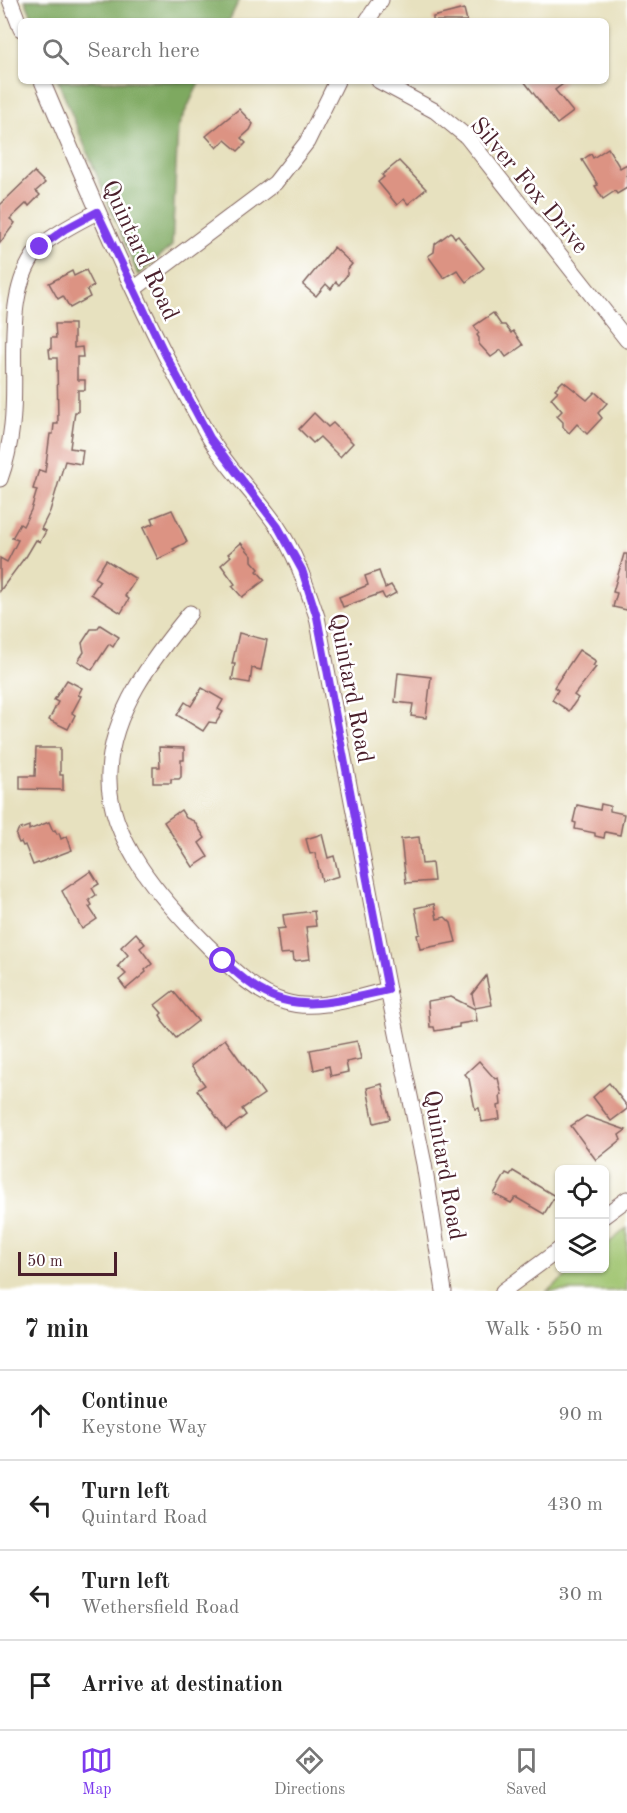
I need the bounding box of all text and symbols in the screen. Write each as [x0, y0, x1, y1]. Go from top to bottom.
search box [18, 18, 609, 84]
icon: search [39, 35, 72, 68]
text: Search here [87, 40, 200, 62]
street label: Silver Fox Drive [465, 114, 592, 259]
street label: Quintard Road [96, 177, 182, 325]
route end [26, 233, 52, 259]
street label: Quintard Road [324, 612, 376, 765]
route start [209, 947, 235, 973]
street label: Quintard Road [418, 1088, 468, 1242]
map controls [555, 1165, 609, 1273]
button: locate [555, 1165, 609, 1219]
button: layers [555, 1219, 609, 1273]
scale bar [18, 1249, 117, 1276]
text: 50 m [27, 1254, 63, 1270]
text: 7 min [24, 1317, 89, 1343]
text: Walk · 550 m [484, 1320, 603, 1340]
text: Continue [81, 1391, 168, 1413]
icon: ahead [24, 1399, 57, 1432]
text: 90 m [558, 1405, 603, 1425]
text: Keystone Way [81, 1418, 207, 1438]
text: Turn left [81, 1481, 170, 1503]
icon: left [24, 1489, 57, 1522]
text: 430 m [547, 1495, 603, 1515]
text: Quintard Road [81, 1508, 208, 1528]
text: Turn left [81, 1571, 170, 1593]
icon: left [24, 1579, 57, 1612]
text: 30 m [558, 1585, 603, 1605]
text: Wethersfield Road [81, 1598, 239, 1618]
icon: arrive [24, 1669, 57, 1702]
text: Arrive at destination [81, 1674, 283, 1696]
tab: Map [80, 1744, 113, 1800]
tab: Directions [274, 1744, 345, 1800]
tab: Saved [506, 1744, 547, 1800]

